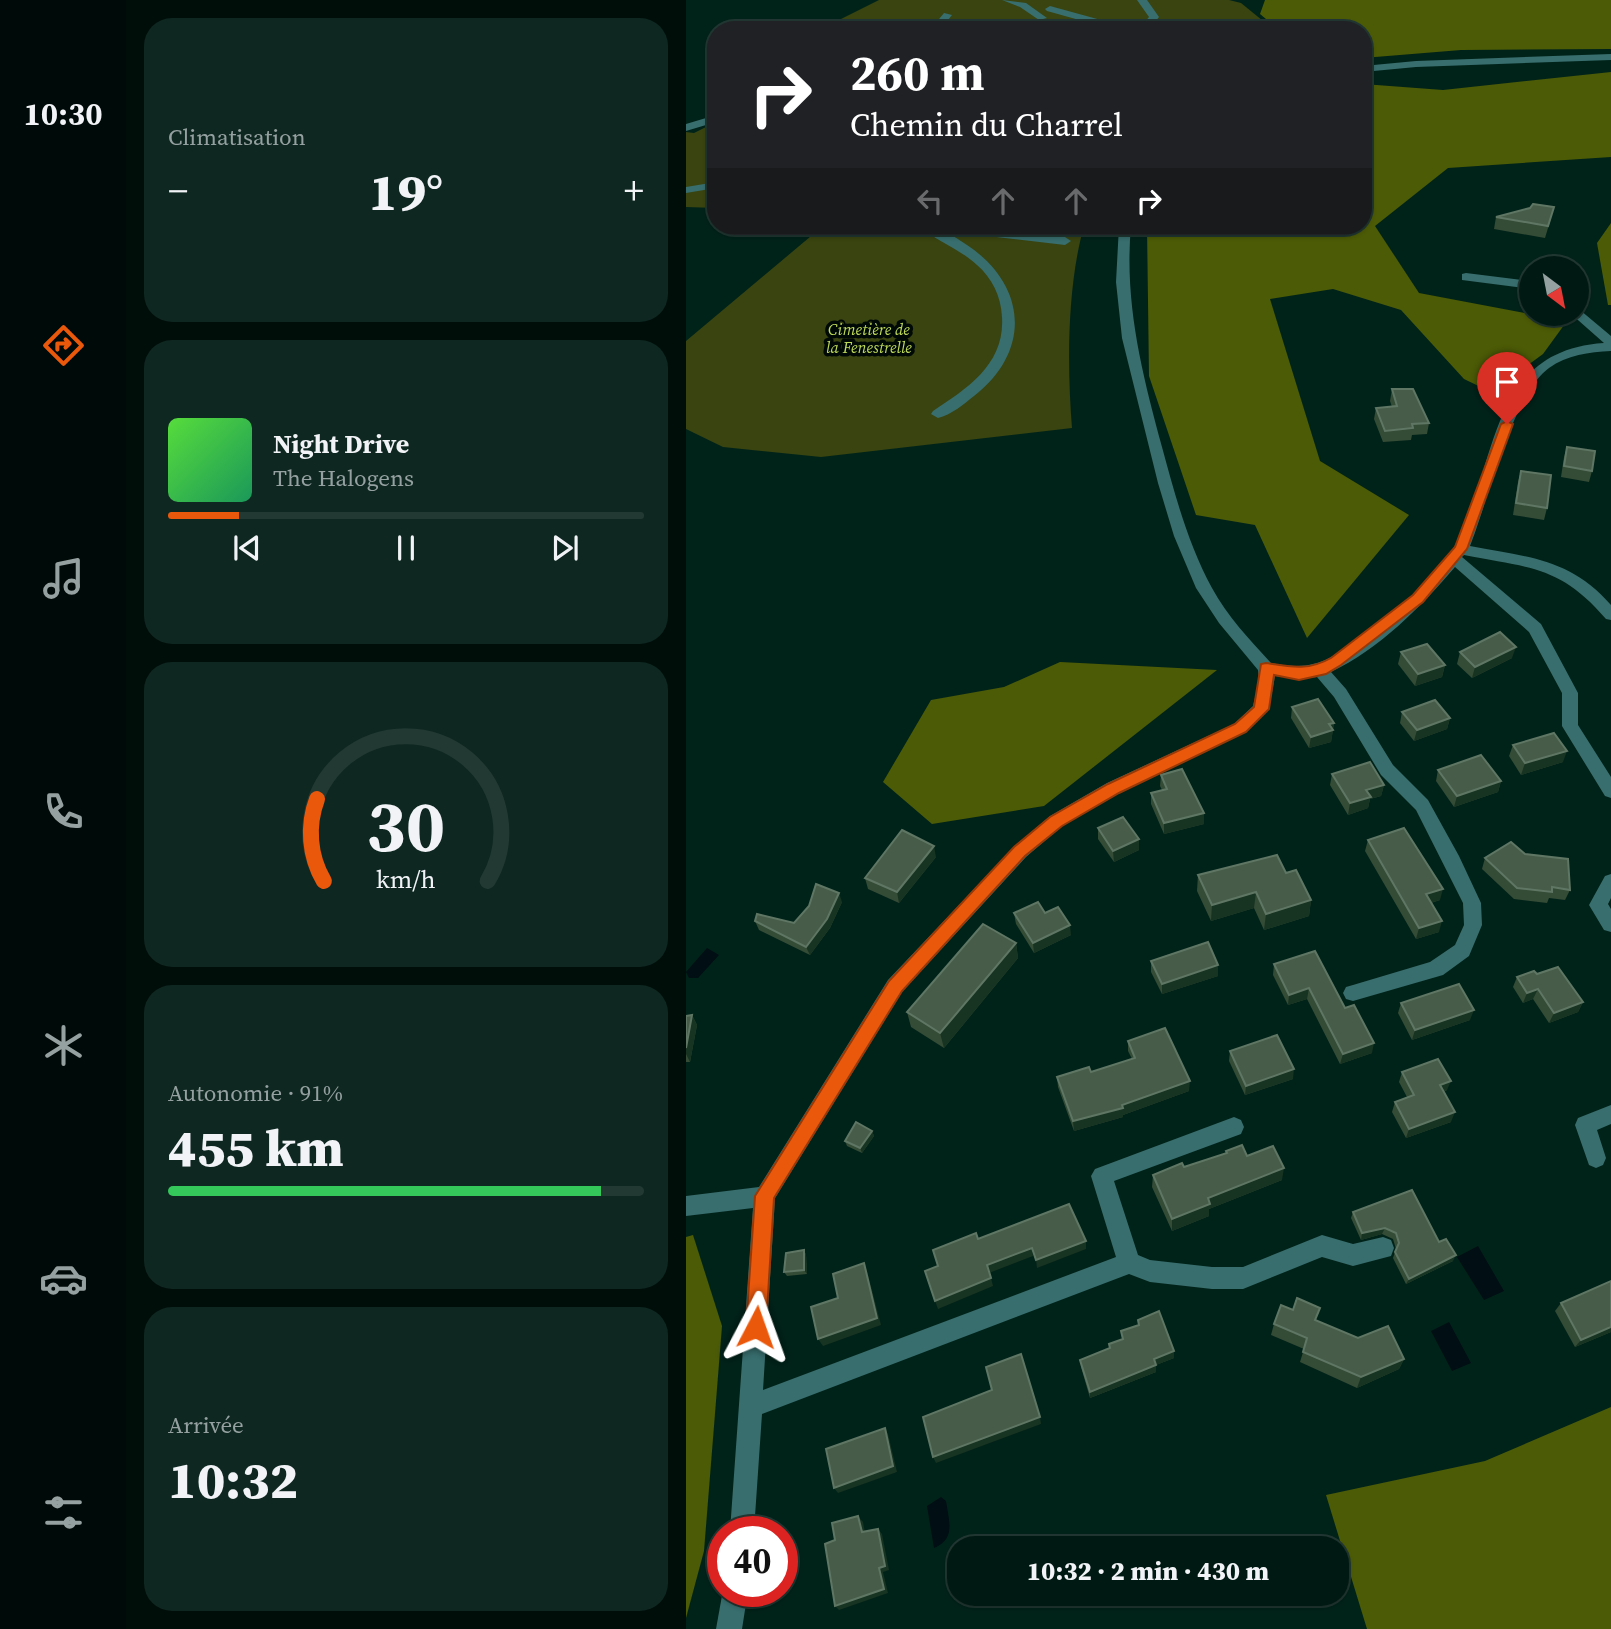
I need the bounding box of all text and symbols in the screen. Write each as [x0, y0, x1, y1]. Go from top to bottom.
text: 260 m [850, 39, 985, 106]
icon: right [735, 49, 826, 140]
text: 10:30 [24, 92, 102, 136]
text: Chemin du Charrel [850, 103, 1123, 147]
text: Climatisation [168, 121, 306, 153]
text: 19° [369, 156, 443, 227]
text: − [168, 165, 188, 217]
text: + [624, 165, 644, 217]
icon: left [911, 182, 949, 220]
icon: ahead [984, 182, 1022, 220]
icon: ahead [1057, 182, 1095, 220]
icon: right [1130, 182, 1168, 220]
north arrow [1519, 256, 1589, 326]
map controls [1519, 256, 1589, 326]
park label: Cimetière de la Fenestrelle [826, 318, 912, 358]
icon: directions [39, 321, 88, 370]
pin [1477, 352, 1537, 424]
icon: arrive [1488, 363, 1526, 401]
text: Night Drive [273, 426, 409, 462]
text: The Halogens [273, 462, 414, 494]
icon: previous [228, 529, 266, 567]
icon: pause [387, 529, 425, 567]
icon: next [546, 529, 584, 567]
icon: music [39, 554, 88, 603]
text: 30 [367, 776, 445, 875]
icon: phone [39, 787, 88, 836]
text: km/h [376, 861, 436, 895]
icon: climate [39, 1021, 88, 1070]
text: Autonomie · 91% [168, 1077, 343, 1109]
text: 455 km [168, 1112, 344, 1183]
icon: car [39, 1254, 88, 1303]
position arrow [719, 1290, 793, 1364]
text: Arrivée [168, 1409, 244, 1441]
text: 10:32 [168, 1444, 298, 1515]
icon: filters [39, 1488, 88, 1537]
speed limit sign: 40 [707, 1516, 798, 1607]
text: 10:32 · 2 min · 430 m [1027, 1553, 1269, 1589]

